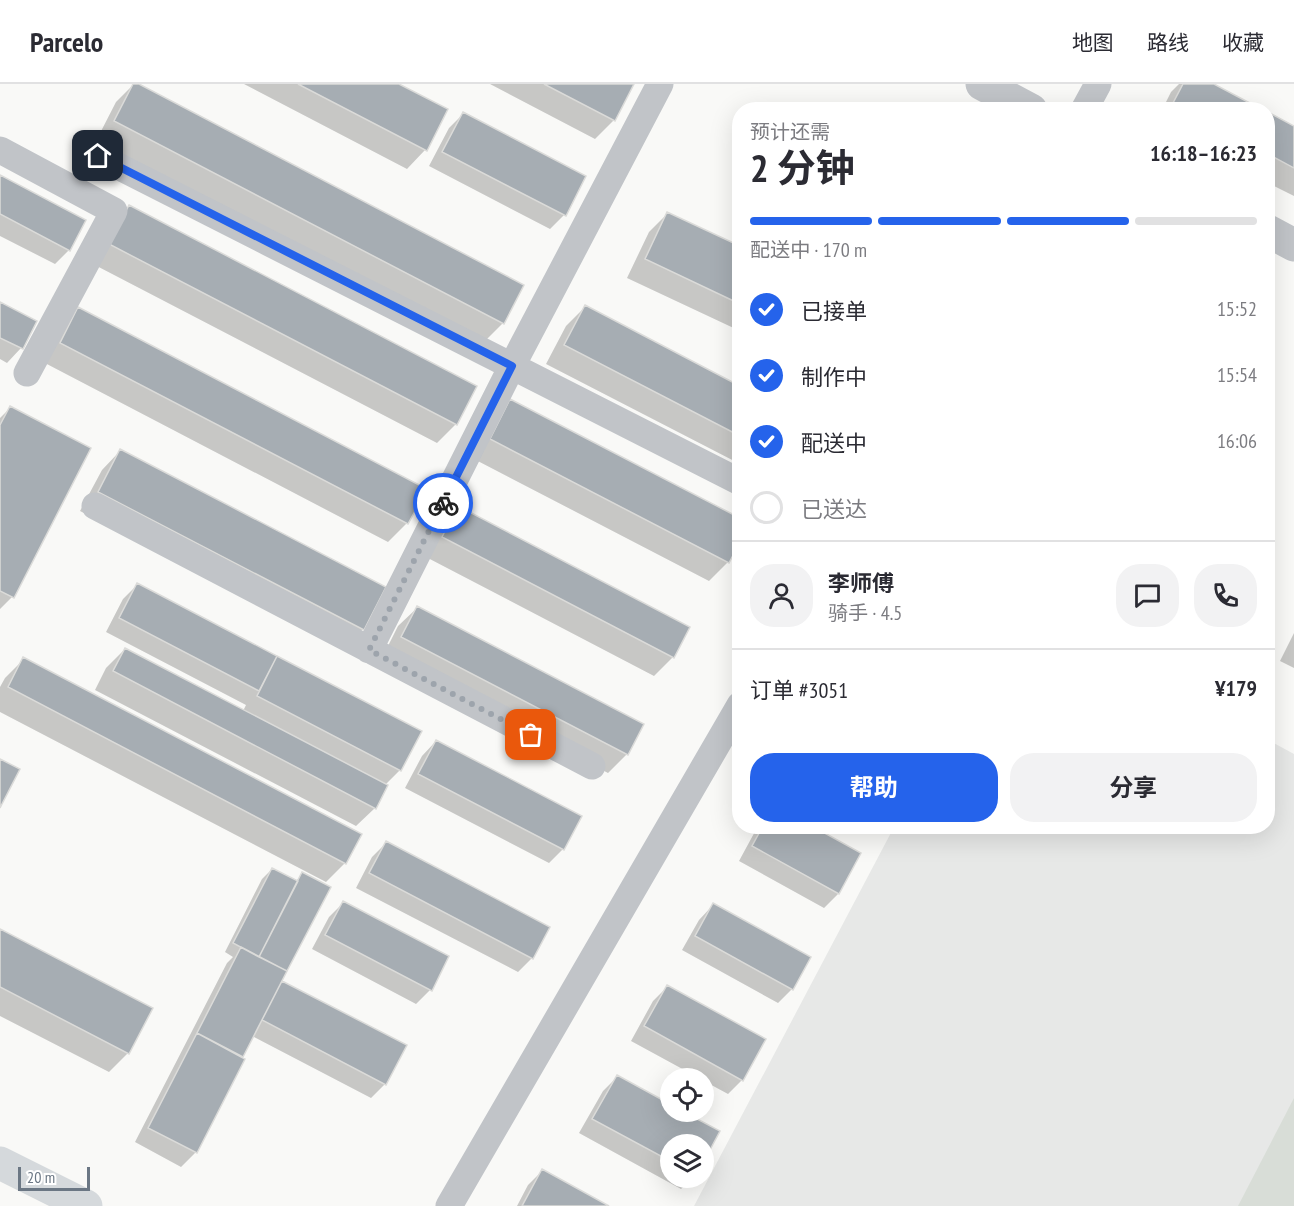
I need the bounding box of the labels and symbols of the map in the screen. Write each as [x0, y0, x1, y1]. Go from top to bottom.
pin [72, 130, 123, 181]
courier [413, 473, 473, 533]
pin [505, 709, 556, 760]
scale bar [18, 1164, 90, 1192]

